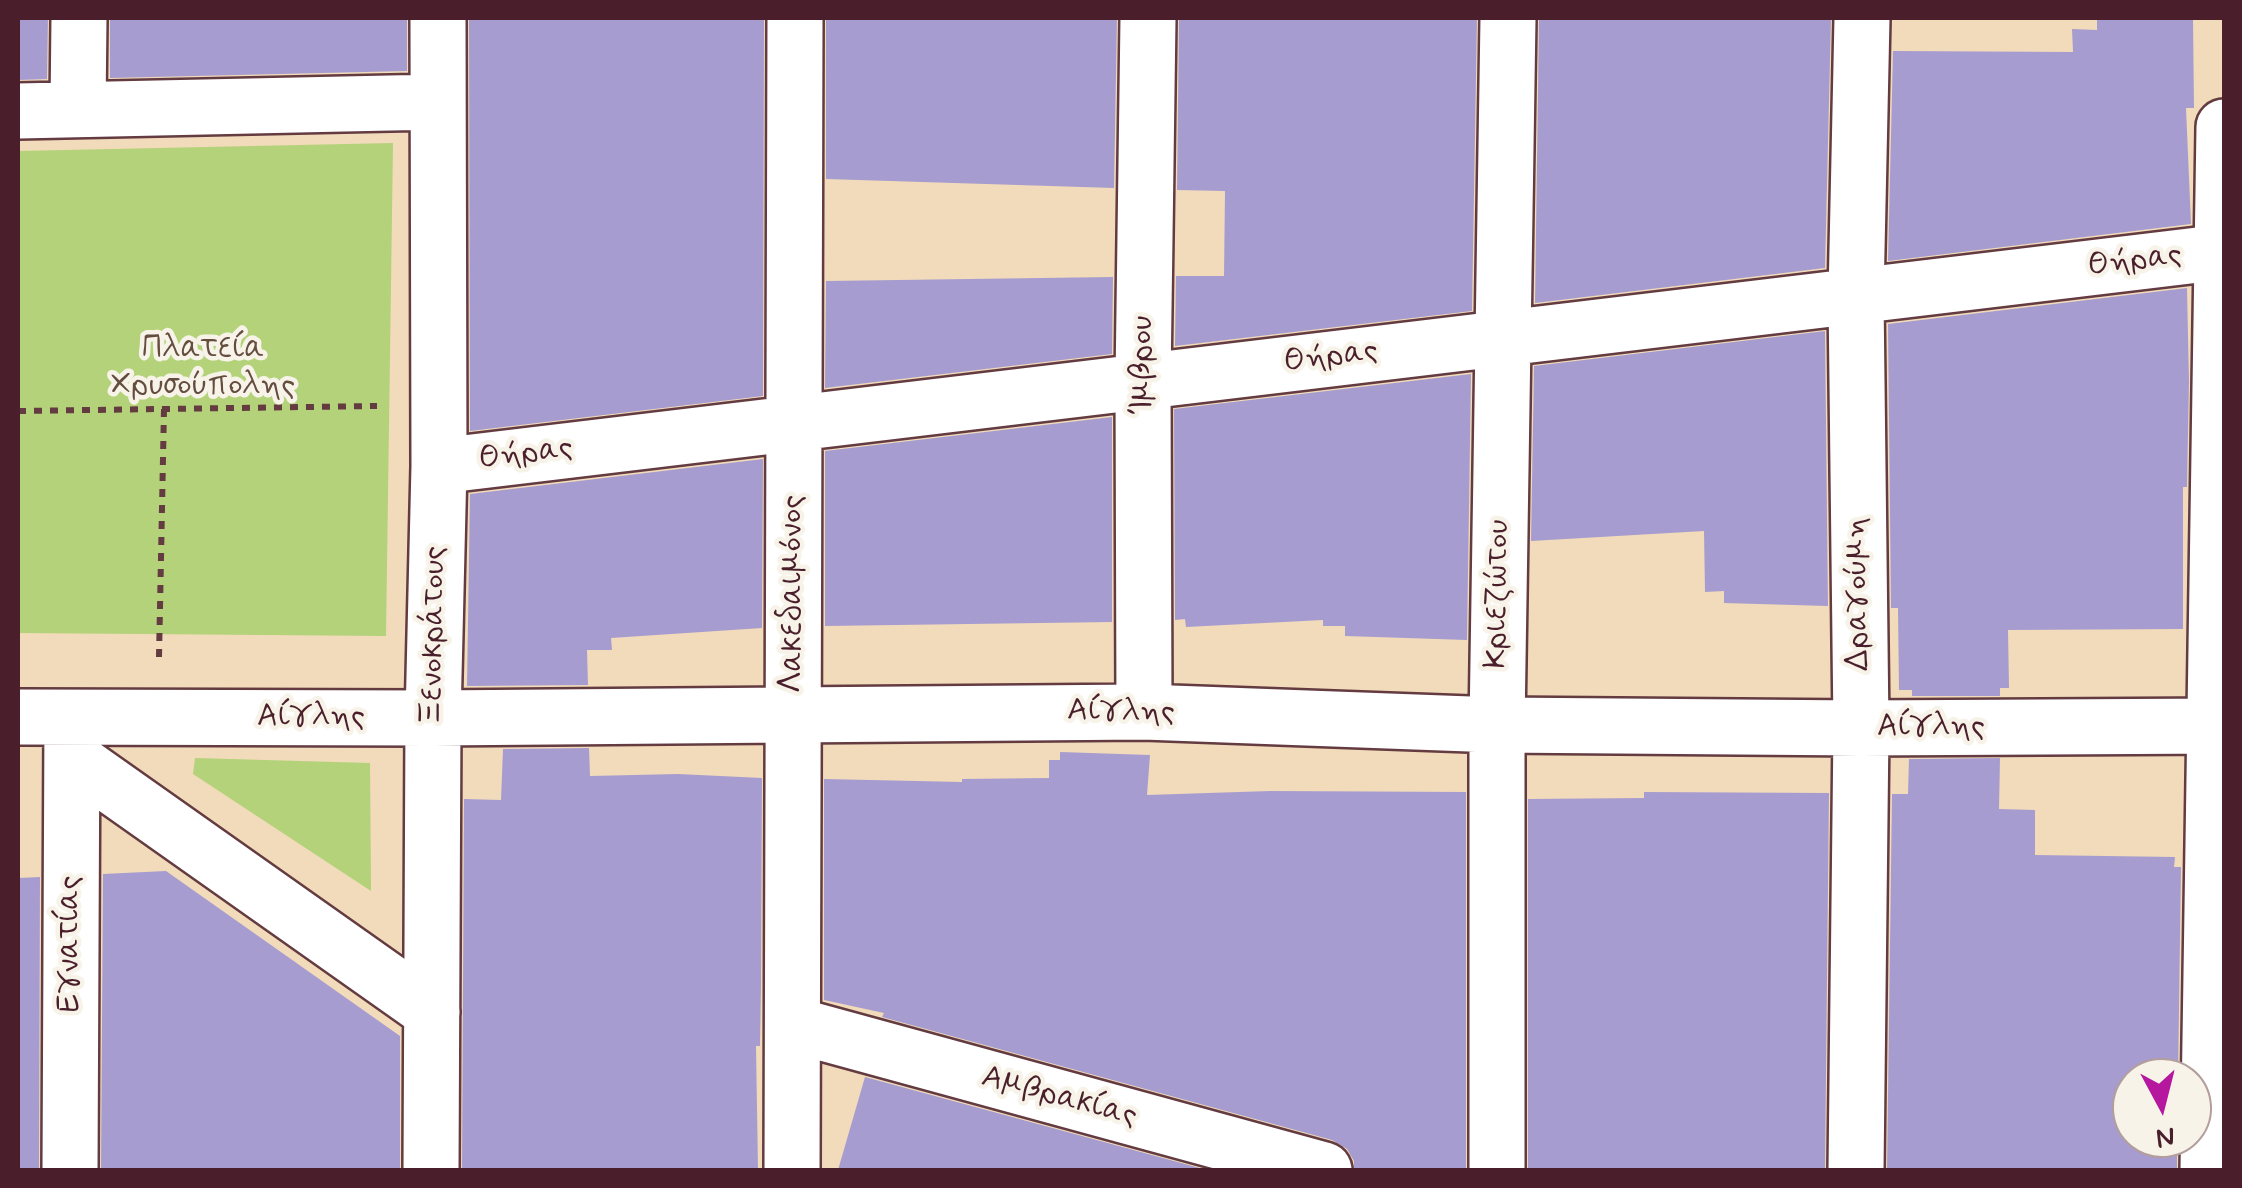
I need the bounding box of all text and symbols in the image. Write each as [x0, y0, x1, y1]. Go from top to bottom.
street label: Θήρας [2086, 237, 2184, 287]
street label: Ίμβρου [1125, 316, 1163, 414]
park label: Πλατεία Χρυσούπολης [111, 331, 295, 406]
street label: Θήρας [1282, 333, 1380, 383]
street label: Θήρας [477, 430, 575, 480]
street label: Λακεδαιμόνος [775, 495, 813, 693]
street label: Δραγούμη [1838, 517, 1880, 671]
street label: Κριεζώτου [1479, 519, 1519, 669]
street label: Ξενοκράτους [414, 546, 456, 726]
street label: Αίγλης [1067, 693, 1175, 733]
street label: Αίγλης [257, 699, 365, 737]
street label: Αίγλης [1877, 709, 1985, 747]
street label: Εγνατίας [52, 876, 90, 1012]
north arrow [2112, 1058, 2212, 1158]
street label: Αμβρακίας [977, 1059, 1141, 1137]
text: N [2154, 1117, 2177, 1156]

